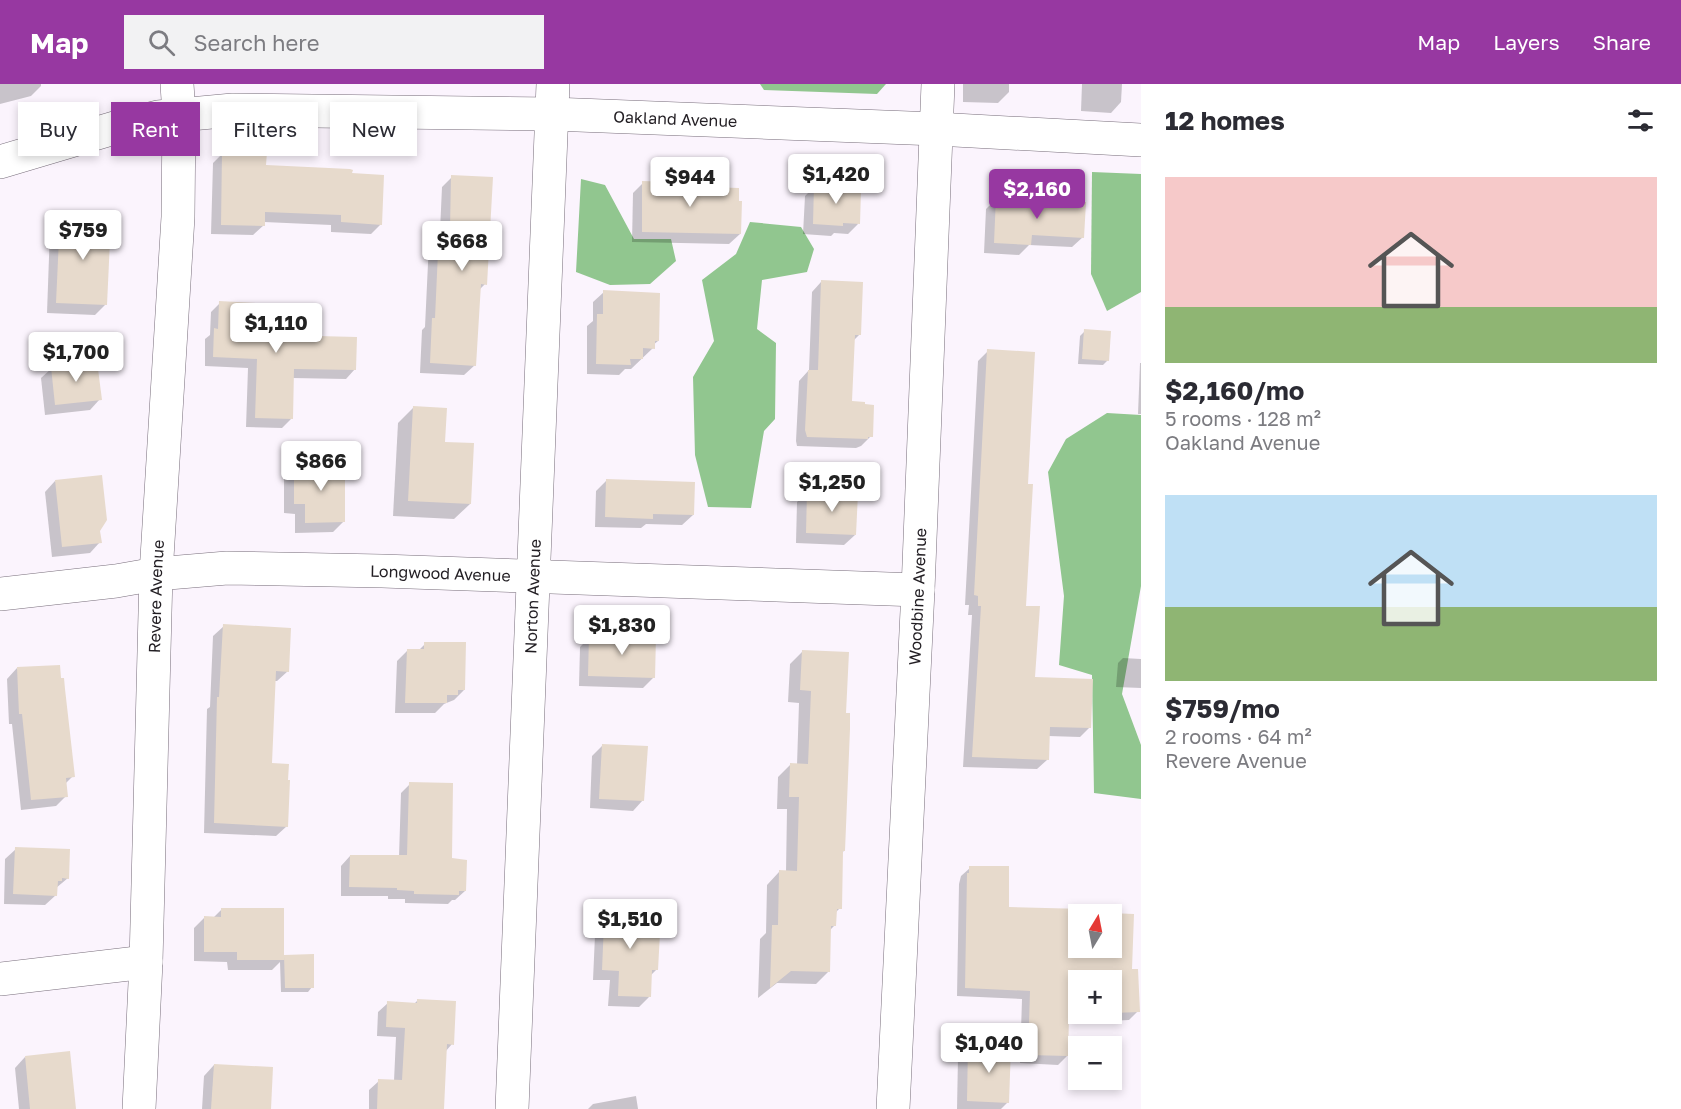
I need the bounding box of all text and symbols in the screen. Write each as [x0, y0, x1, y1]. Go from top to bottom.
search box [124, 15, 544, 69]
text: Map [30, 26, 88, 59]
icon: search [145, 26, 178, 59]
text: Search here [193, 29, 319, 56]
text: Map [1417, 29, 1460, 55]
text: Layers [1493, 29, 1560, 55]
text: Share [1593, 29, 1651, 55]
chip: Buy [18, 102, 99, 156]
chip: Rent [111, 102, 200, 156]
chip: Filters [212, 102, 318, 156]
chip: New [330, 102, 417, 156]
icon: filters [1624, 104, 1657, 137]
text: 12 homes [1165, 105, 1285, 136]
street label: Oakland Avenue [613, 106, 738, 131]
pin: $1,420 [787, 154, 885, 205]
pin: $944 [654, 157, 726, 208]
text: $1,420 [802, 161, 870, 185]
text: $944 [664, 164, 716, 188]
pin: $2,160 [988, 169, 1086, 220]
text: $2,160 [1003, 176, 1071, 200]
pin: $759 [47, 210, 119, 261]
icon: home [1357, 216, 1465, 324]
text: $759 [58, 217, 108, 241]
pin: $668 [426, 221, 498, 272]
text: $668 [436, 228, 488, 252]
pin: $1,110 [227, 303, 325, 354]
text: $1,110 [244, 310, 308, 334]
pin: $1,700 [27, 332, 125, 383]
text: $1,700 [43, 339, 110, 363]
text: $2,160/mo [1165, 375, 1304, 406]
text: 5 rooms · 128 m² [1165, 406, 1321, 430]
text: Oakland Avenue [1165, 430, 1320, 454]
pin: $866 [285, 441, 357, 492]
text: $866 [295, 448, 347, 472]
pin: $1,250 [783, 462, 881, 513]
text: $1,250 [798, 469, 866, 493]
street label: Woodbine Avenue [904, 527, 930, 666]
icon: home [1357, 534, 1465, 642]
street label: Revere Avenue [144, 539, 168, 653]
street label: Norton Avenue [520, 539, 545, 654]
street label: Longwood Avenue [370, 561, 511, 586]
pin: $1,830 [573, 605, 671, 656]
text: $1,830 [588, 612, 656, 636]
text: $759/mo [1165, 693, 1280, 724]
text: 2 rooms · 64 m² [1165, 724, 1312, 748]
text: Revere Avenue [1165, 748, 1307, 772]
pin: $1,510 [581, 899, 679, 950]
north arrow [1068, 904, 1122, 958]
map controls [1068, 904, 1122, 1090]
text: $1,510 [597, 906, 663, 930]
button: + [1068, 970, 1122, 1024]
pin: $1,040 [940, 1023, 1038, 1074]
text: $1,040 [955, 1030, 1023, 1054]
button: − [1068, 1036, 1122, 1090]

